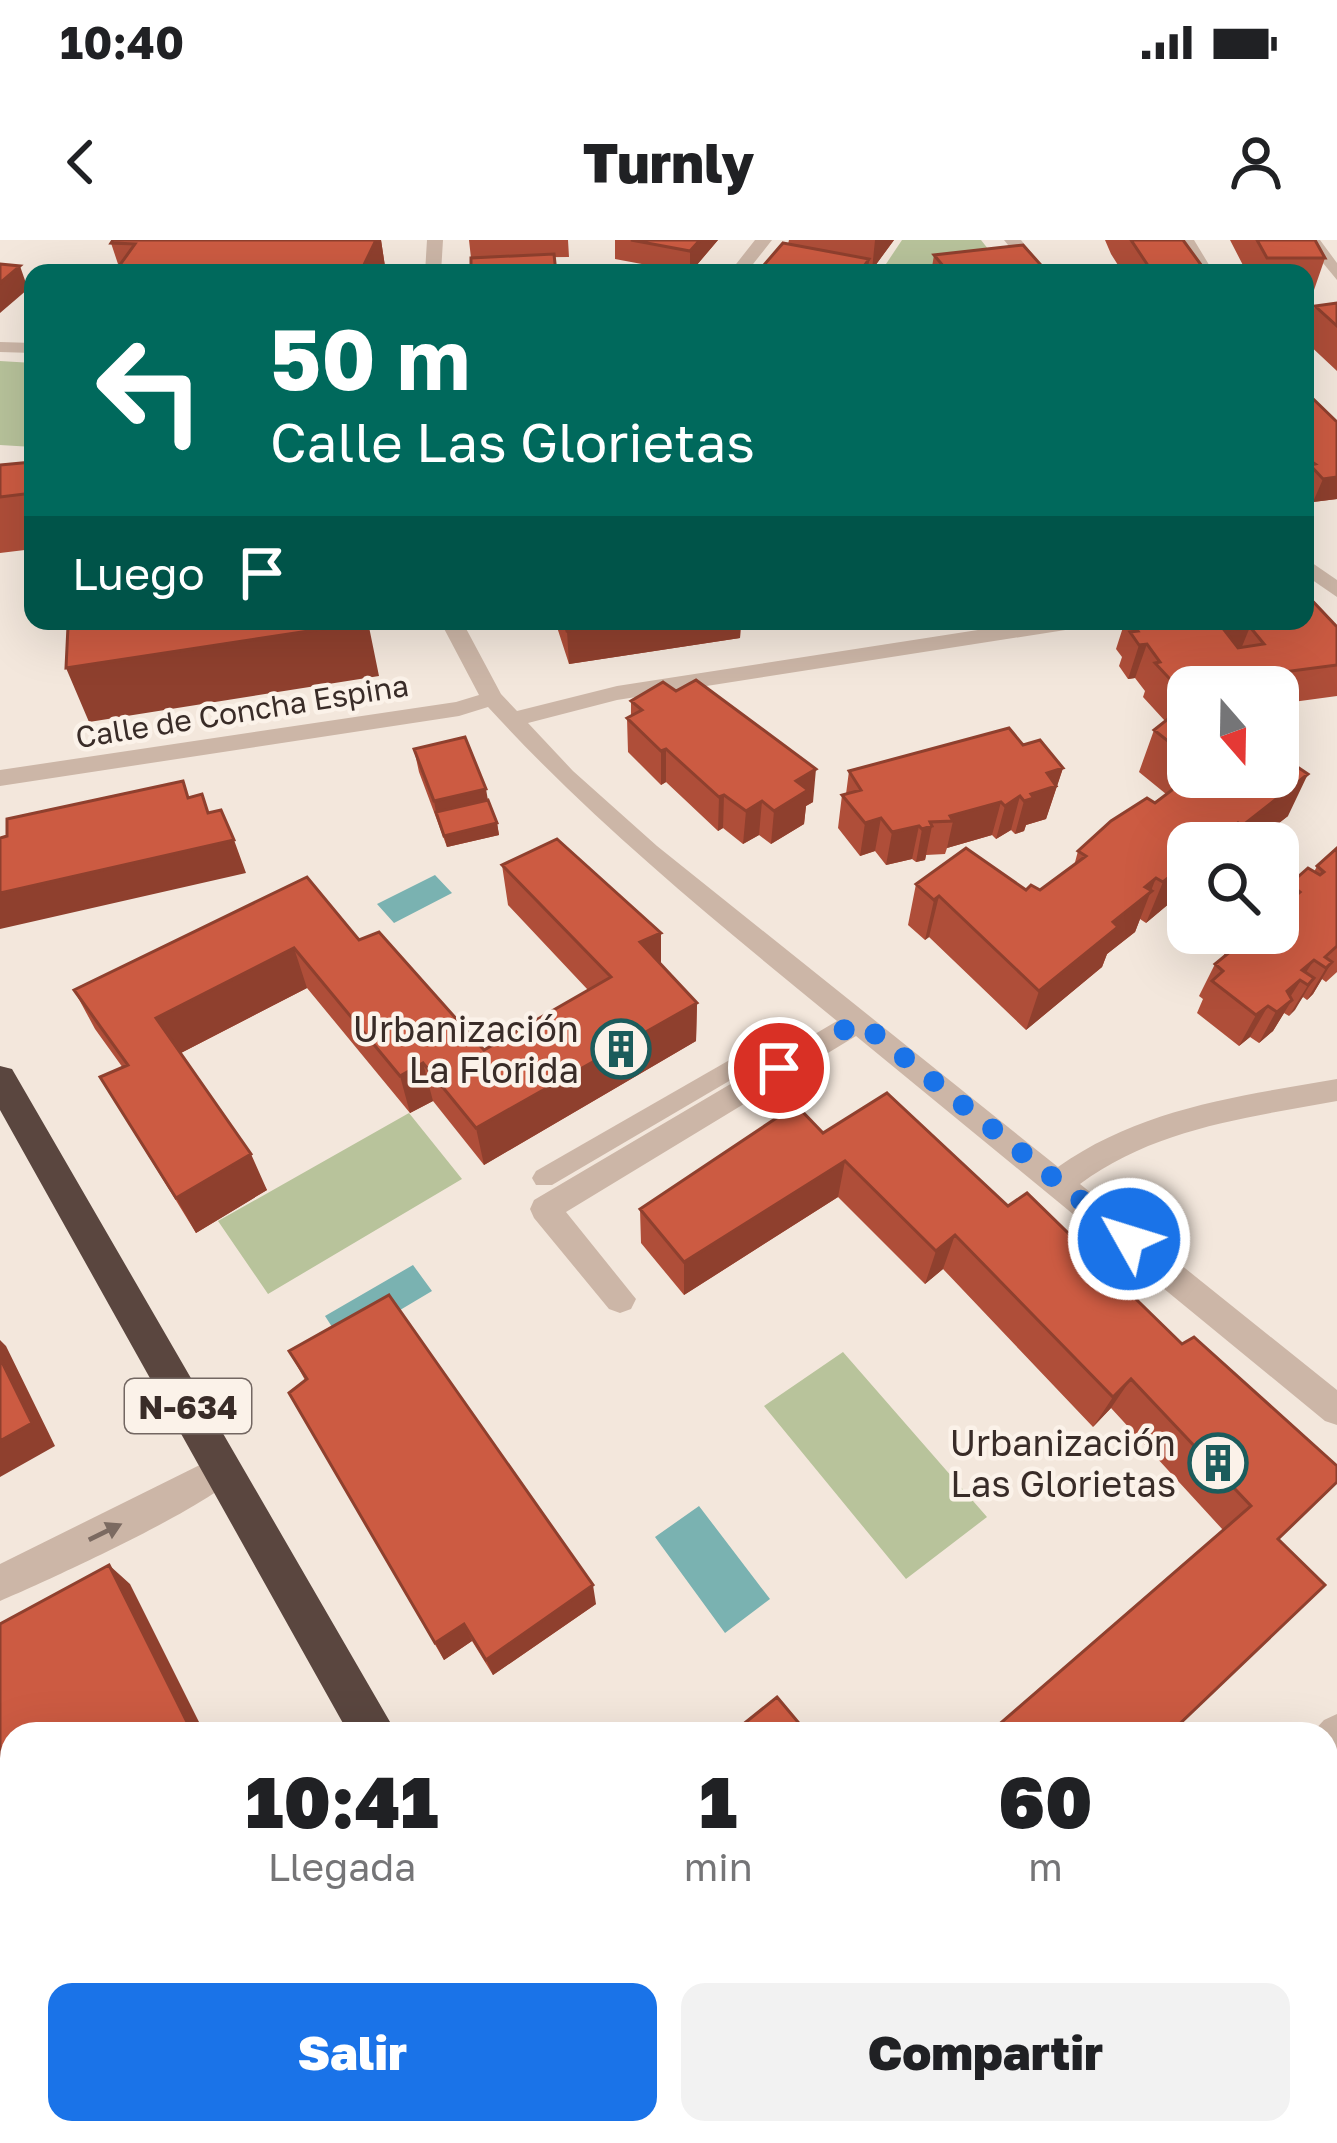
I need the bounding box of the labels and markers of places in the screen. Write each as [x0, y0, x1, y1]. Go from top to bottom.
place label: Urbanización La Florida [353, 1007, 579, 1091]
pin [728, 1017, 830, 1119]
building icon: Urbanización La Florida [590, 1018, 652, 1080]
place label: Urbanización Las Glorietas [950, 1421, 1176, 1505]
building icon: Urbanización Las Glorietas [1187, 1432, 1249, 1494]

